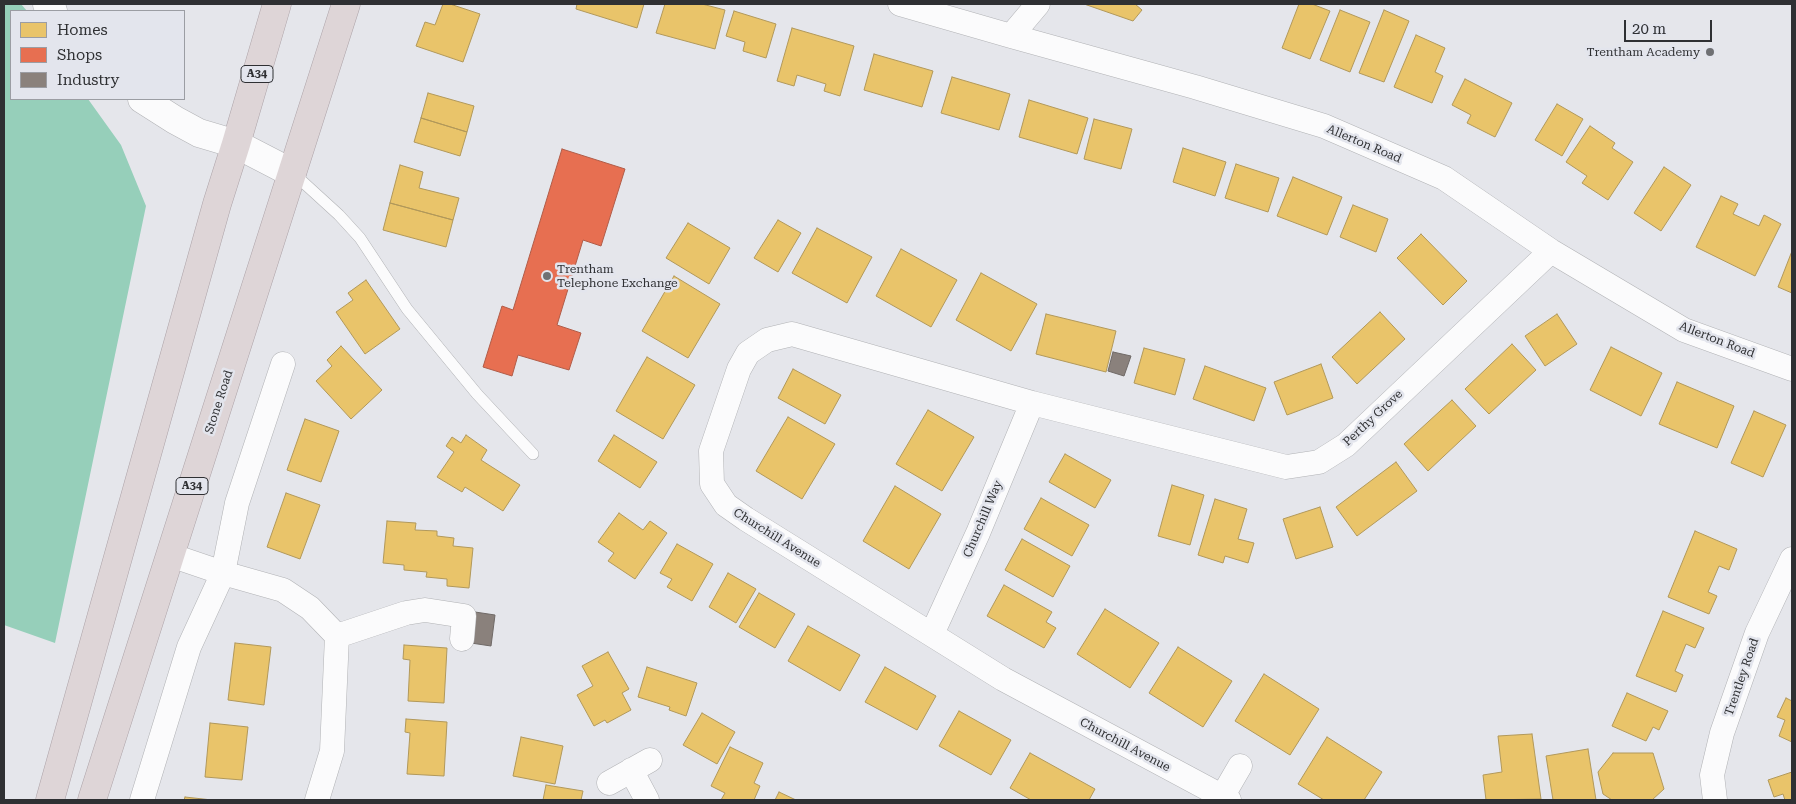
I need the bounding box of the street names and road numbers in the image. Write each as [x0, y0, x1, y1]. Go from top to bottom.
road number: A34 [241, 66, 273, 82]
street label: Allerton Road [1325, 122, 1403, 166]
street label: Allerton Road [1677, 319, 1757, 361]
street label: Stone Road [202, 368, 236, 436]
street label: Perthy Grove [1340, 387, 1406, 449]
road number: A34 [176, 478, 208, 494]
street label: Churchill Way [960, 478, 1006, 560]
street label: Churchill Avenue [731, 505, 823, 571]
street label: Trentley Road [1722, 636, 1762, 718]
street label: Churchill Avenue [1077, 715, 1173, 775]

